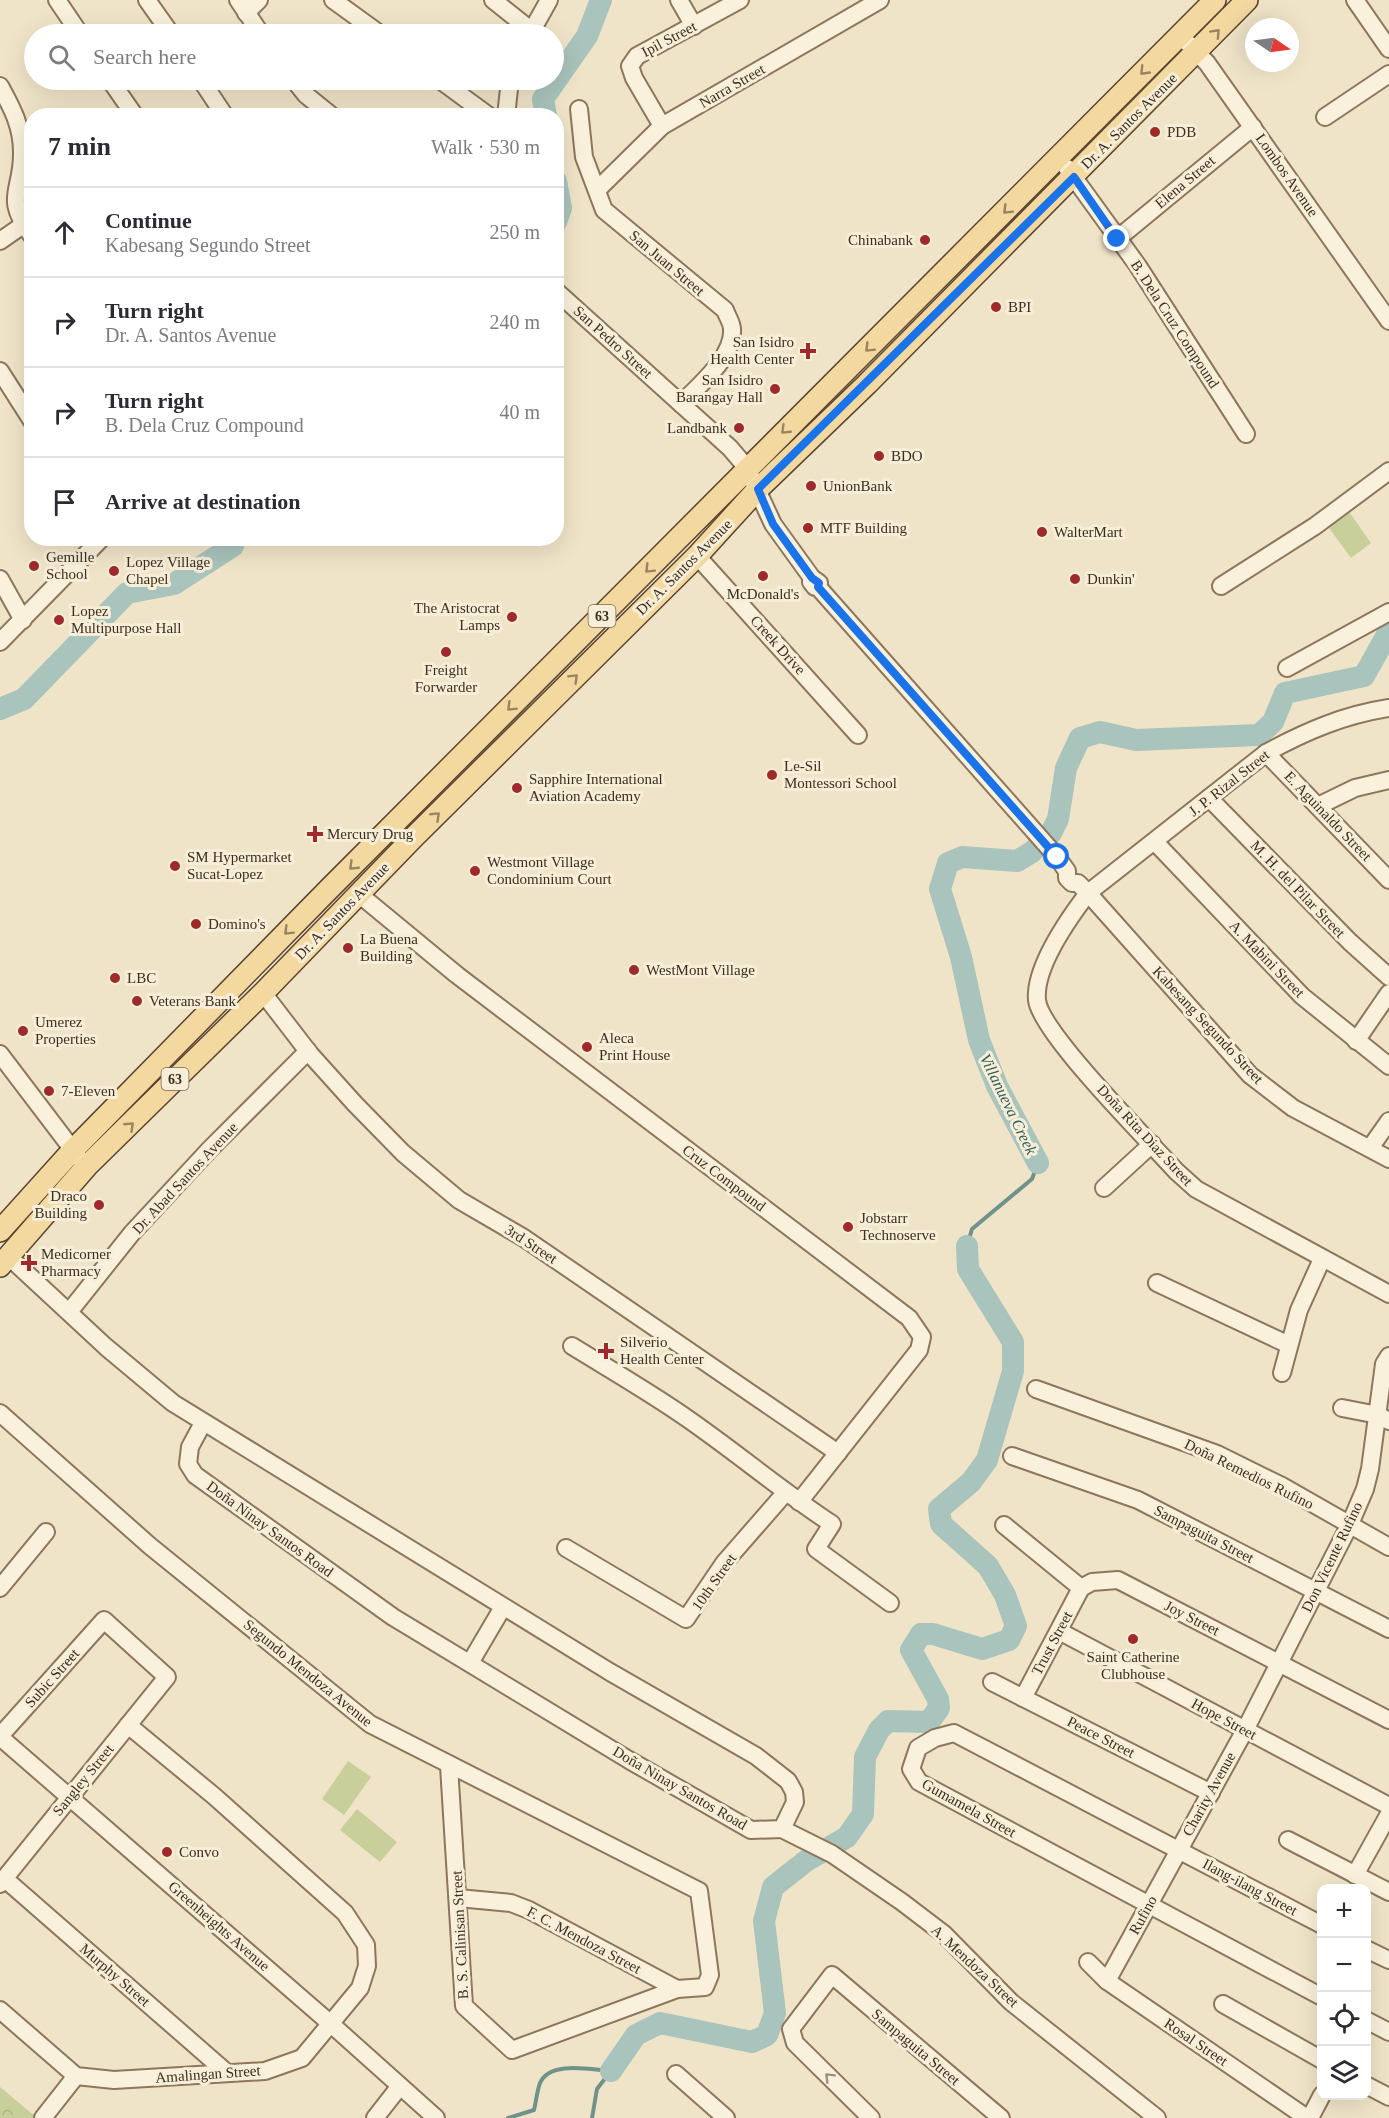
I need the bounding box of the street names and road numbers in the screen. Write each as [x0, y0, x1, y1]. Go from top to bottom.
street label: Ipil Street [639, 18, 700, 60]
street label: Narra Street [696, 60, 768, 111]
street label: Dr. A. Santos Avenue [1078, 70, 1180, 172]
street label: Lombos Avenue [1252, 130, 1322, 220]
street label: Elena Street [1152, 152, 1219, 212]
street label: San Juan Street [626, 227, 708, 299]
street label: B. Dela Cruz Compound [1128, 257, 1223, 391]
street label: San Pedro Street [570, 303, 656, 382]
street label: Dr. A. Santos Avenue [633, 516, 735, 618]
road number: 63 [588, 605, 616, 627]
street label: Creek Drive [747, 612, 809, 678]
street label: J. P. Rizal Street [1185, 746, 1273, 819]
street label: E. Aguinaldo Street [1281, 768, 1375, 865]
street label: M. H. del Pilar Street [1248, 837, 1349, 941]
street label: Dr. A. Santos Avenue [292, 859, 393, 963]
street label: A. Mabini Street [1226, 917, 1308, 1001]
street label: Kabesang Segundo Street [1150, 963, 1267, 1087]
road number: 63 [162, 1068, 188, 1090]
street label: Doña Rita Diaz Street [1094, 1081, 1196, 1189]
street label: Dr. Abad Santos Avenue [129, 1119, 241, 1237]
street label: Cruz Compound [679, 1142, 769, 1215]
street label: 3rd Street [502, 1221, 561, 1267]
street label: Doña Remedios Rufino [1182, 1436, 1316, 1512]
street label: Doña Ninay Santos Road [204, 1478, 337, 1580]
street label: Don Vicente Rufino [1298, 1499, 1366, 1615]
street label: Sampaguita Street [1152, 1502, 1257, 1566]
street label: 10th Street [689, 1550, 740, 1613]
street label: Joy Street [1162, 1597, 1223, 1639]
street label: Trust Street [1029, 1608, 1076, 1678]
street label: Segundo Mendoza Avenue [241, 1616, 376, 1730]
street label: Subic Street [22, 1645, 83, 1710]
street label: Hope Street [1189, 1695, 1260, 1743]
street label: Peace Street [1065, 1713, 1138, 1761]
street label: Sangley Street [49, 1740, 117, 1819]
street label: Doña Ninay Santos Road [610, 1743, 750, 1833]
street label: Charity Avenue [1179, 1749, 1239, 1839]
street label: Gumamela Street [919, 1776, 1019, 1841]
street label: Ilang-ilang Street [1200, 1855, 1301, 1919]
street label: B. S. Calinisan Street [449, 1869, 471, 2000]
street label: Greenheights Avenue [165, 1878, 273, 1974]
street label: Rufino [1126, 1893, 1160, 1937]
street label: F. C. Mendoza Street [524, 1903, 644, 1977]
street label: A. Mendoza Street [928, 1922, 1022, 2011]
street label: Murphy Street [77, 1940, 154, 2010]
street label: Sampaguita Street [869, 2006, 964, 2089]
street label: Rosal Street [1161, 2015, 1231, 2069]
street label: Amalingan Street [155, 2062, 262, 2086]

